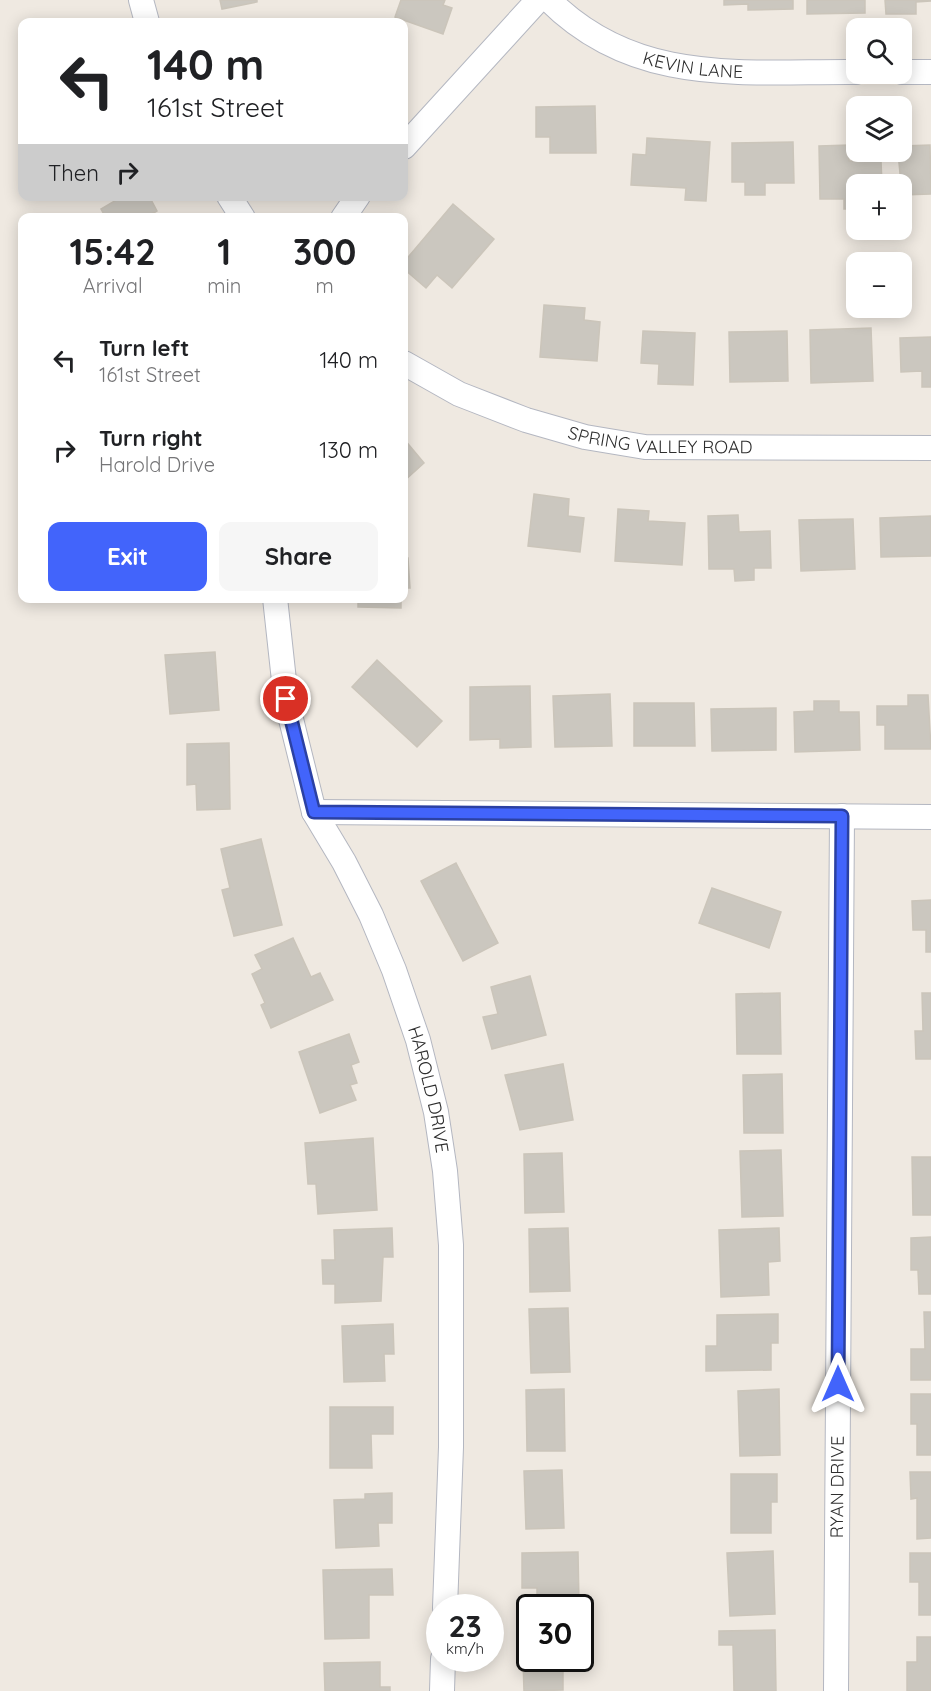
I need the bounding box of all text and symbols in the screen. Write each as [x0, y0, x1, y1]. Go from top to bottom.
map controls [846, 18, 912, 318]
button: search [846, 18, 912, 84]
text: 140 m [147, 38, 264, 91]
icon: left [48, 42, 126, 120]
street label: KEVIN LANE [640, 46, 744, 83]
text: 161st Street [147, 90, 284, 124]
button: layers [846, 96, 912, 162]
icon: right [111, 156, 144, 189]
text: Then [48, 159, 99, 187]
button: + [846, 174, 912, 240]
text: 15:42 [70, 229, 156, 274]
text: 1 [217, 229, 231, 274]
text: 300 [293, 229, 356, 274]
button: − [846, 252, 912, 318]
text: Arrival [83, 273, 143, 298]
text: min [207, 273, 241, 298]
text: m [316, 273, 334, 298]
text: Turn left [99, 334, 189, 362]
icon: left [48, 344, 81, 377]
text: 140 m [319, 346, 378, 374]
text: 161st Street [99, 362, 201, 387]
street label: SPRING VALLEY ROAD [565, 421, 753, 458]
text: Turn right [99, 424, 203, 452]
icon: right [48, 434, 81, 467]
text: 130 m [319, 436, 378, 464]
text: Harold Drive [99, 452, 215, 477]
button: Exit [48, 522, 207, 591]
button: Share [219, 522, 378, 591]
pin [260, 673, 311, 724]
icon: arrive [269, 682, 302, 715]
street label: HAROLD DRIVE [403, 1023, 454, 1154]
position arrow [806, 1352, 870, 1416]
street label: RYAN DRIVE [825, 1436, 849, 1538]
speed limit sign: 30 [516, 1594, 594, 1672]
text: 23 [448, 1607, 482, 1645]
text: km/h [446, 1639, 484, 1658]

